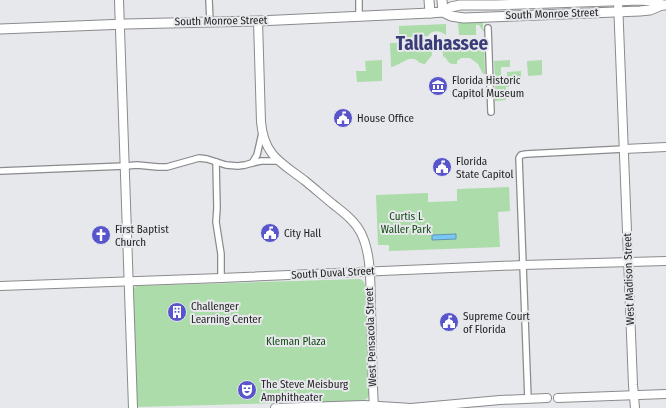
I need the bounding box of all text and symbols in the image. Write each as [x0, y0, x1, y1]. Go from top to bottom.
street label: South Monroe Street [505, 6, 599, 22]
street label: South Monroe Street [175, 14, 268, 28]
district label: Tallahassee [396, 32, 489, 55]
place label: Florida Historic Capitol Museum [452, 74, 524, 100]
museum icon: Florida Historic Capitol Museum [427, 75, 449, 97]
public building icon: House Office [332, 107, 354, 129]
place label: House Office [357, 112, 414, 125]
place label: Florida State Capitol [456, 155, 514, 181]
public building icon: Florida State Capitol [431, 156, 453, 178]
park label: Curtis L Waller Park [381, 210, 432, 236]
public building icon: City Hall [259, 222, 281, 244]
place label: First Baptist Church [115, 223, 169, 249]
church icon: First Baptist Church [90, 224, 112, 246]
place label: City Hall [284, 227, 321, 240]
street label: West Madison Street [621, 232, 637, 325]
street label: South Duval Street [291, 264, 376, 282]
street label: West Pensacola Street [363, 287, 379, 387]
place label: Challenger Learning Center [191, 300, 262, 326]
building icon: Challenger Learning Center [166, 301, 188, 323]
place label: Supreme Court of Florida [463, 310, 530, 336]
public building icon: Supreme Court of Florida [438, 311, 460, 333]
park label: Kleman Plaza [266, 335, 326, 348]
place label: The Steve Meisburg Amphitheater [261, 378, 349, 404]
theatre icon: The Steve Meisburg Amphitheater [236, 379, 258, 401]

